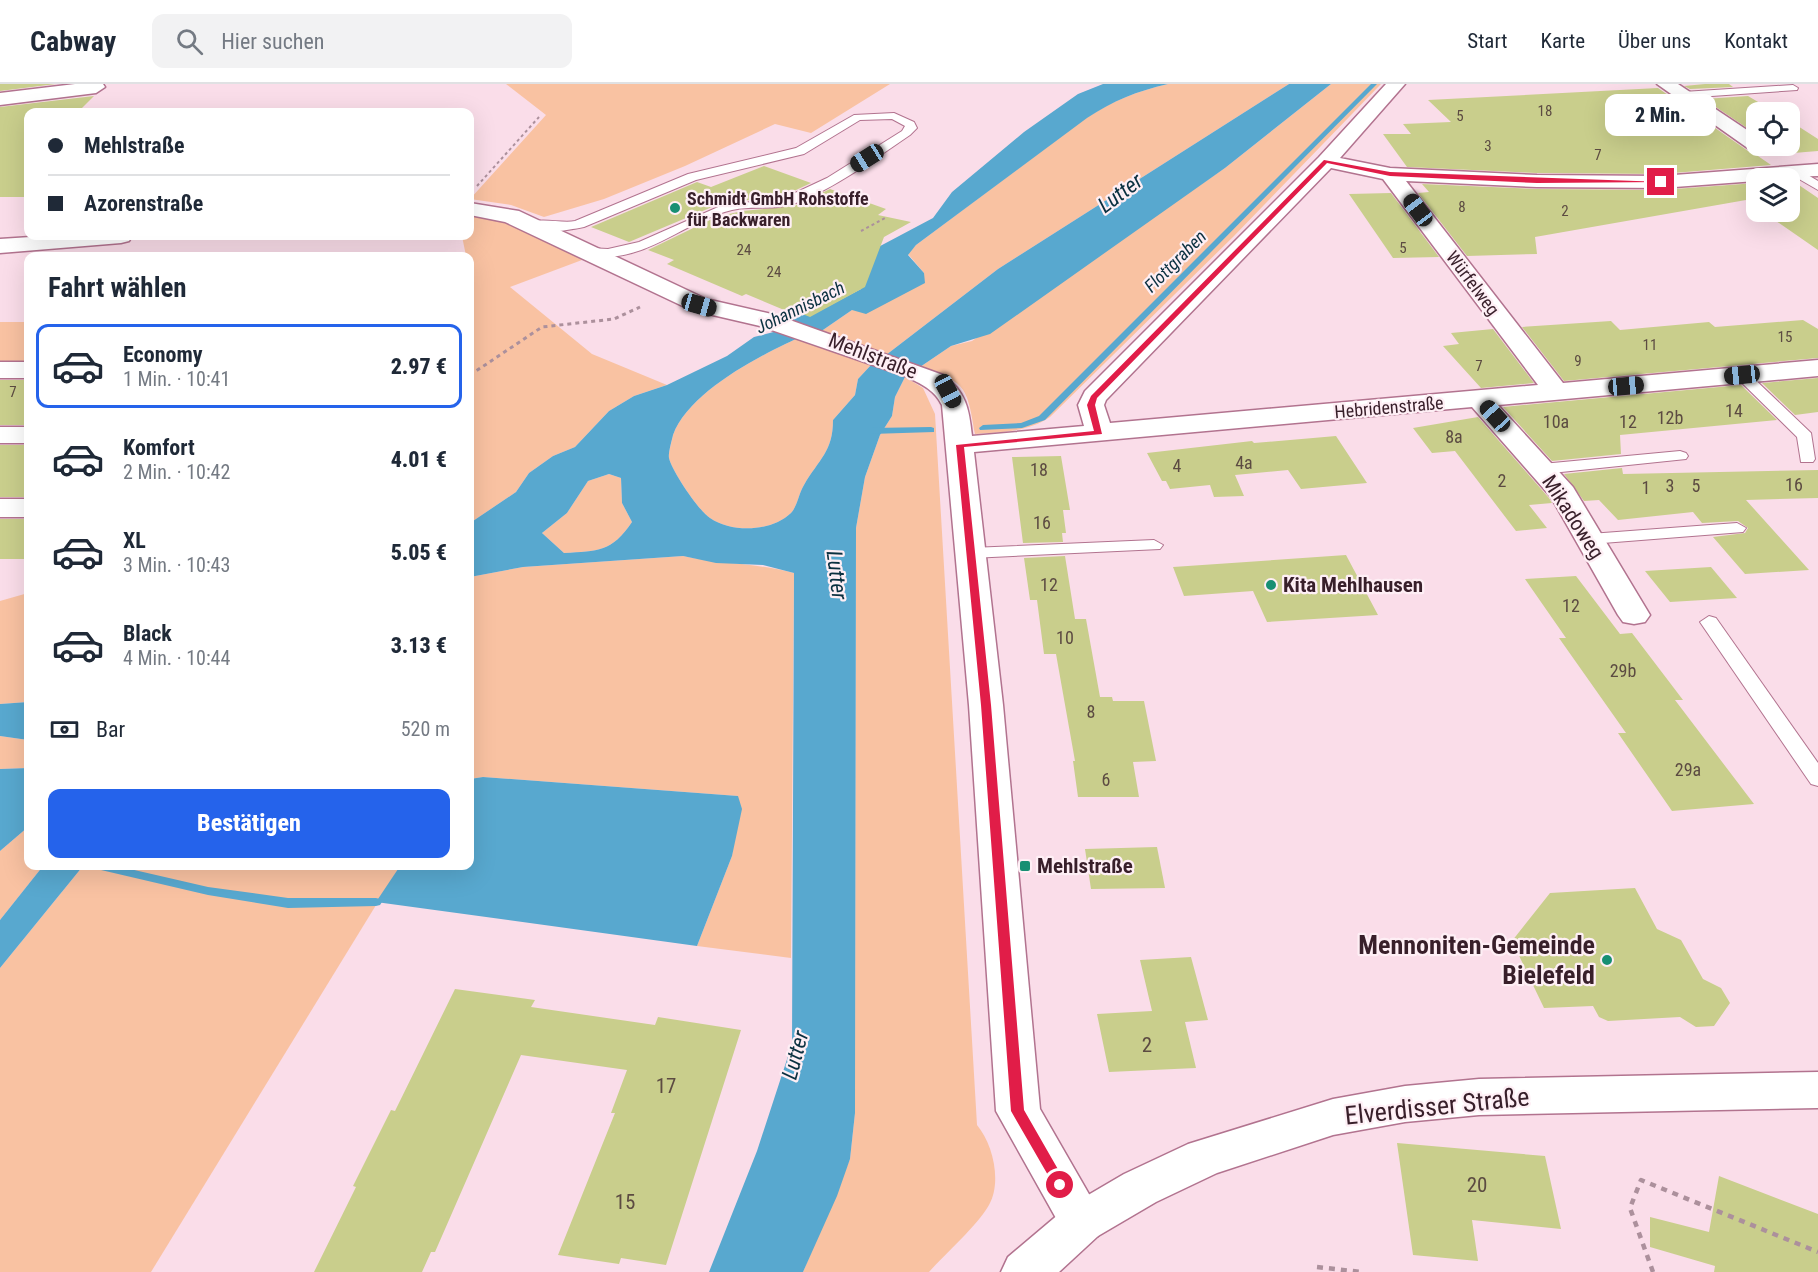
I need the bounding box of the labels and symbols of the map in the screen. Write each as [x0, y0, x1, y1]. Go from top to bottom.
callout: 2 Min. [1606, 95, 1716, 137]
house number: 18 [1538, 102, 1552, 120]
house number: 5 [1456, 107, 1464, 125]
house number: 3 [1484, 137, 1492, 155]
car [847, 141, 887, 175]
house number: 7 [1594, 146, 1602, 164]
water label: Lutter [1093, 168, 1148, 218]
route end [1647, 168, 1674, 195]
place label: Schmidt GmbH Rohstoffe für Backwaren [687, 188, 869, 230]
car [1400, 190, 1436, 230]
house number: 8 [1458, 198, 1466, 216]
marker: Schmidt GmbH Rohstoffe für Backwaren [668, 201, 682, 215]
house number: 2 [1561, 202, 1569, 220]
water label: Flottgraben [1140, 226, 1210, 296]
house number: 5 [1399, 239, 1407, 257]
house number: 24 [737, 241, 751, 259]
street label: Würfelweg [1442, 247, 1504, 319]
house number: 24 [767, 263, 781, 281]
water label: Johannisbach [752, 276, 848, 338]
car [679, 291, 719, 319]
street label: Mehlstraße [825, 328, 921, 384]
house number: 15 [1778, 328, 1792, 346]
house number: 11 [1643, 336, 1657, 354]
house number: 9 [1574, 352, 1582, 370]
house number: 7 [1475, 357, 1483, 375]
car [1723, 364, 1761, 386]
car [932, 371, 964, 411]
car [1607, 375, 1645, 397]
house number: 7 [9, 383, 17, 401]
street label: Hebridenstraße [1334, 392, 1444, 422]
car [1476, 397, 1514, 435]
house number: 14 [1725, 400, 1743, 421]
house number: 12b [1657, 407, 1683, 428]
house number: 10a [1543, 411, 1569, 432]
house number: 12 [1619, 411, 1637, 432]
house number: 8a [1445, 426, 1463, 447]
house number: 4a [1235, 452, 1253, 473]
house number: 4 [1173, 455, 1182, 476]
house number: 18 [1030, 459, 1048, 480]
house number: 2 [1498, 470, 1507, 491]
street label: Mikadoweg [1537, 471, 1609, 563]
house number: 16 [1785, 474, 1803, 495]
house number: 3 [1666, 475, 1674, 496]
house number: 5 [1692, 475, 1701, 496]
house number: 1 [1642, 477, 1650, 498]
house number: 16 [1033, 512, 1051, 533]
water label: Lutter [822, 549, 852, 601]
place label: Kita Mehlhausen [1283, 573, 1423, 597]
house number: 12 [1040, 574, 1058, 595]
marker: Kita Mehlhausen [1264, 578, 1278, 592]
house number: 12 [1562, 595, 1580, 616]
house number: 10 [1056, 627, 1074, 648]
house number: 29b [1610, 660, 1636, 681]
house number: 8 [1087, 701, 1095, 722]
house number: 29a [1675, 759, 1701, 780]
house number: 6 [1102, 769, 1110, 790]
place label: Mehlstraße [1037, 854, 1133, 878]
marker: Mehlstraße [1018, 859, 1032, 873]
place label: Mennoniten-Gemeinde Bielefeld [1358, 930, 1595, 990]
marker: Mennoniten-Gemeinde Bielefeld [1600, 953, 1614, 967]
water label: Lutter [777, 1028, 814, 1082]
house number: 2 [1142, 1033, 1152, 1057]
house number: 17 [656, 1074, 676, 1098]
street label: Elverdisser Straße [1343, 1081, 1531, 1131]
route start [1046, 1171, 1073, 1198]
house number: 20 [1467, 1173, 1487, 1197]
house number: 15 [615, 1190, 635, 1214]

